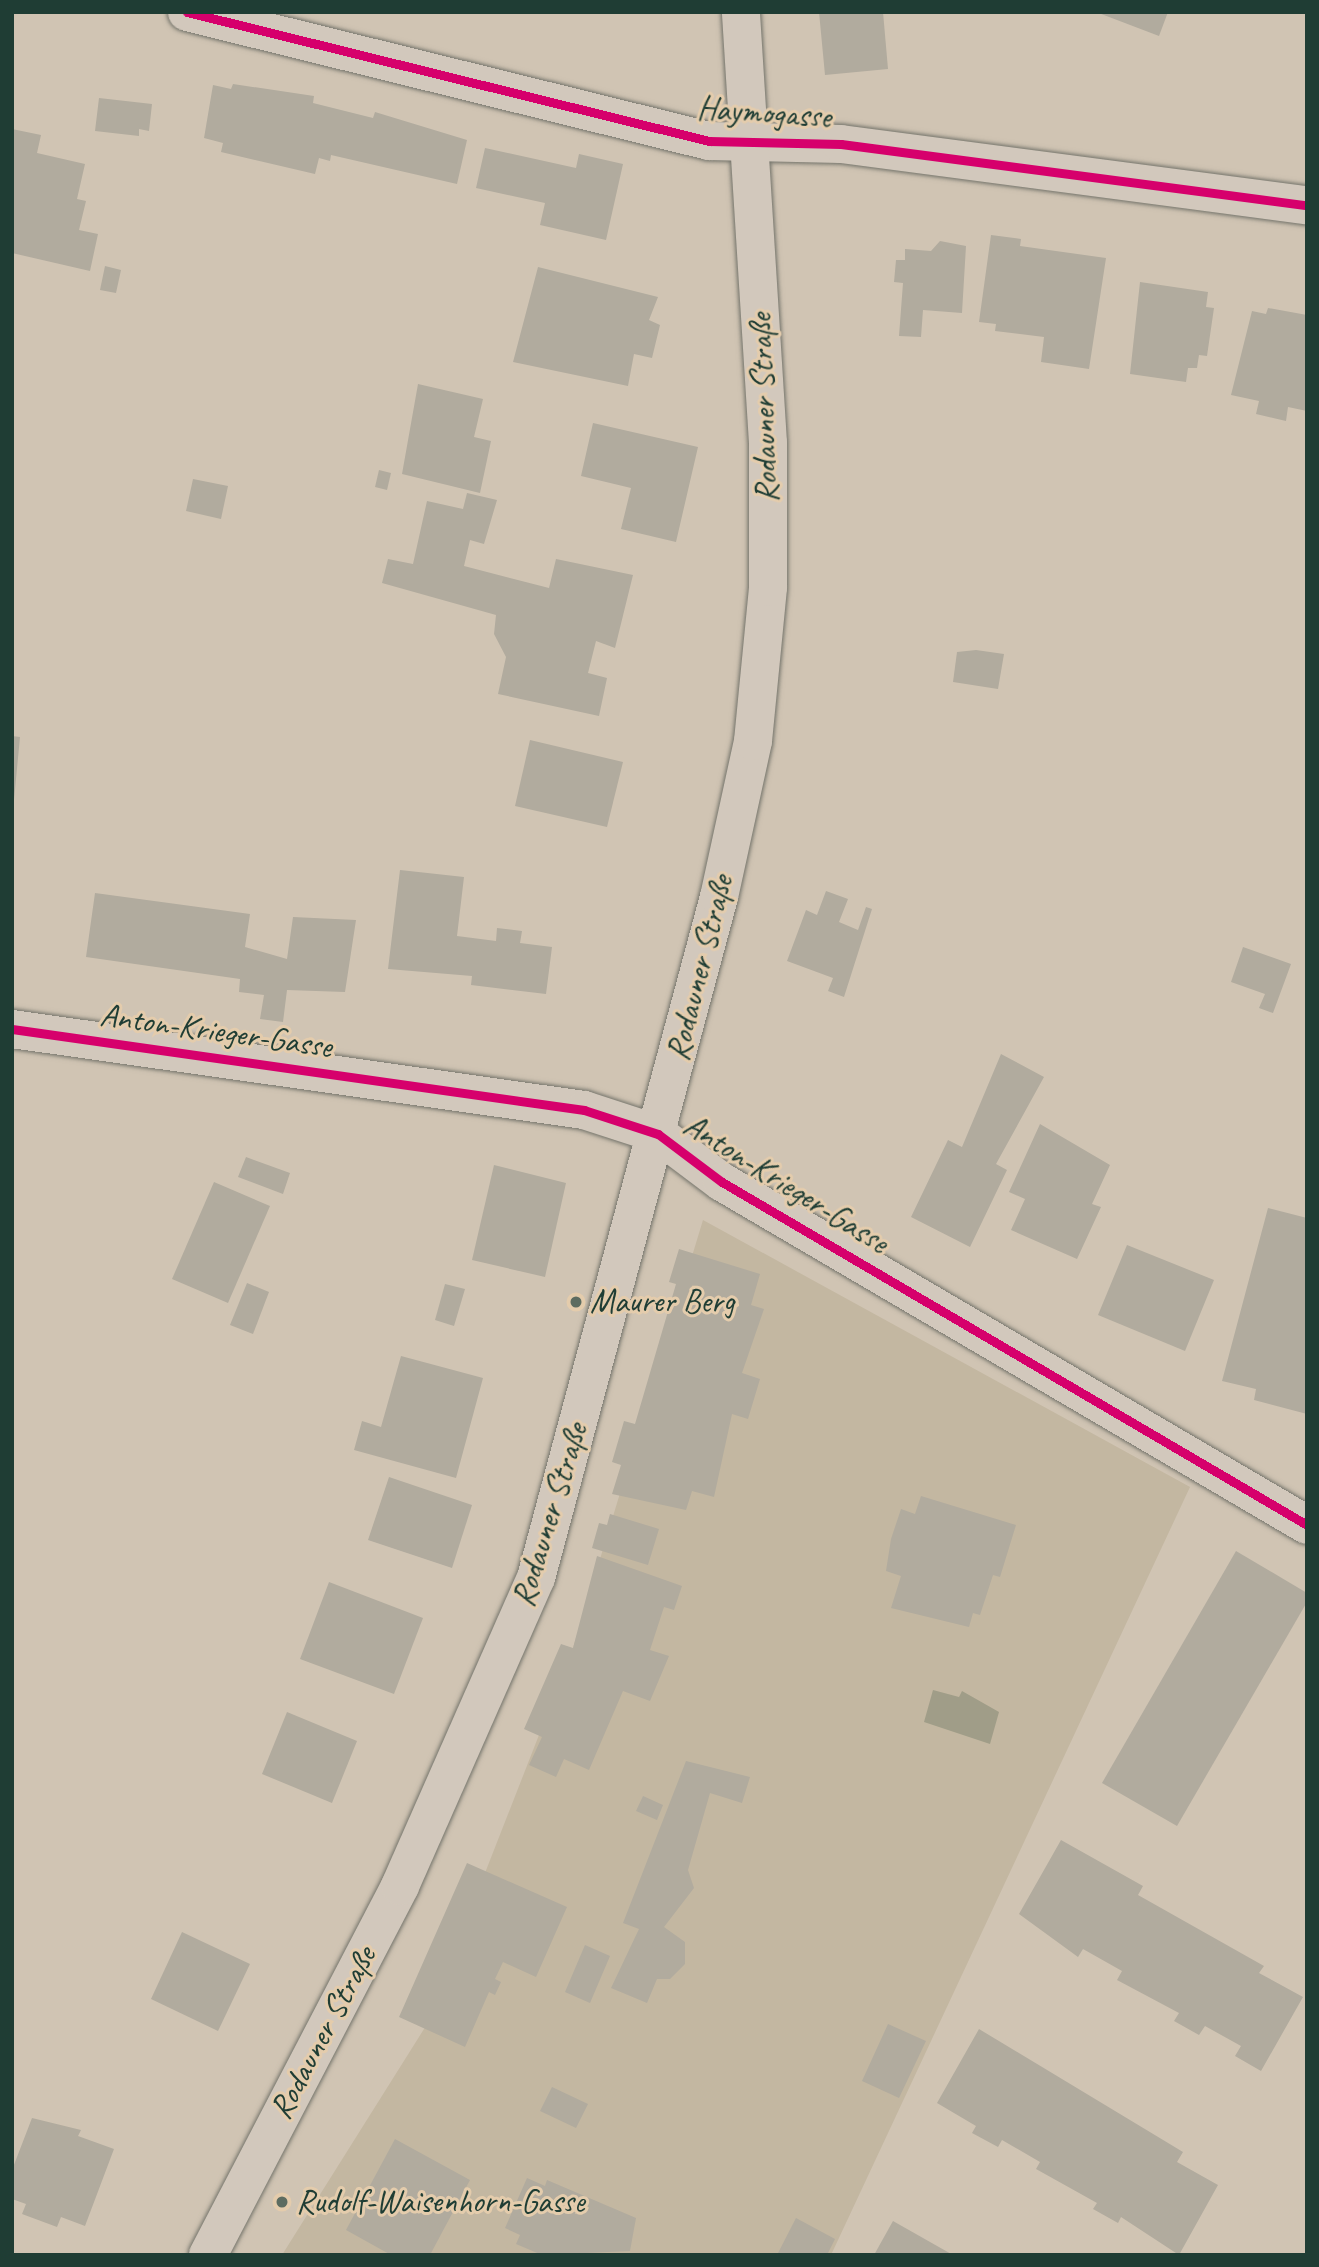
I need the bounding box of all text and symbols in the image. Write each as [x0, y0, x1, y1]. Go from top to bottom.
street label: Haymogasse [696, 89, 832, 137]
street label: Rodauner Straße [741, 312, 787, 504]
street label: Rodauner Straße [658, 871, 742, 1065]
street label: Anton-Krieger-Gasse [98, 995, 334, 1067]
street label: Anton-Krieger-Gasse [677, 1105, 895, 1263]
place label: Maurer Berg [590, 1282, 734, 1322]
marker: Maurer Berg [568, 1294, 584, 1310]
street label: Rodauner Straße [503, 1418, 597, 1612]
street label: Rodauner Straße [261, 1940, 385, 2126]
place label: Rudolf-Waisenhorn-Gasse [296, 2182, 585, 2222]
marker: Rudolf-Waisenhorn-Gasse [274, 2194, 290, 2210]

